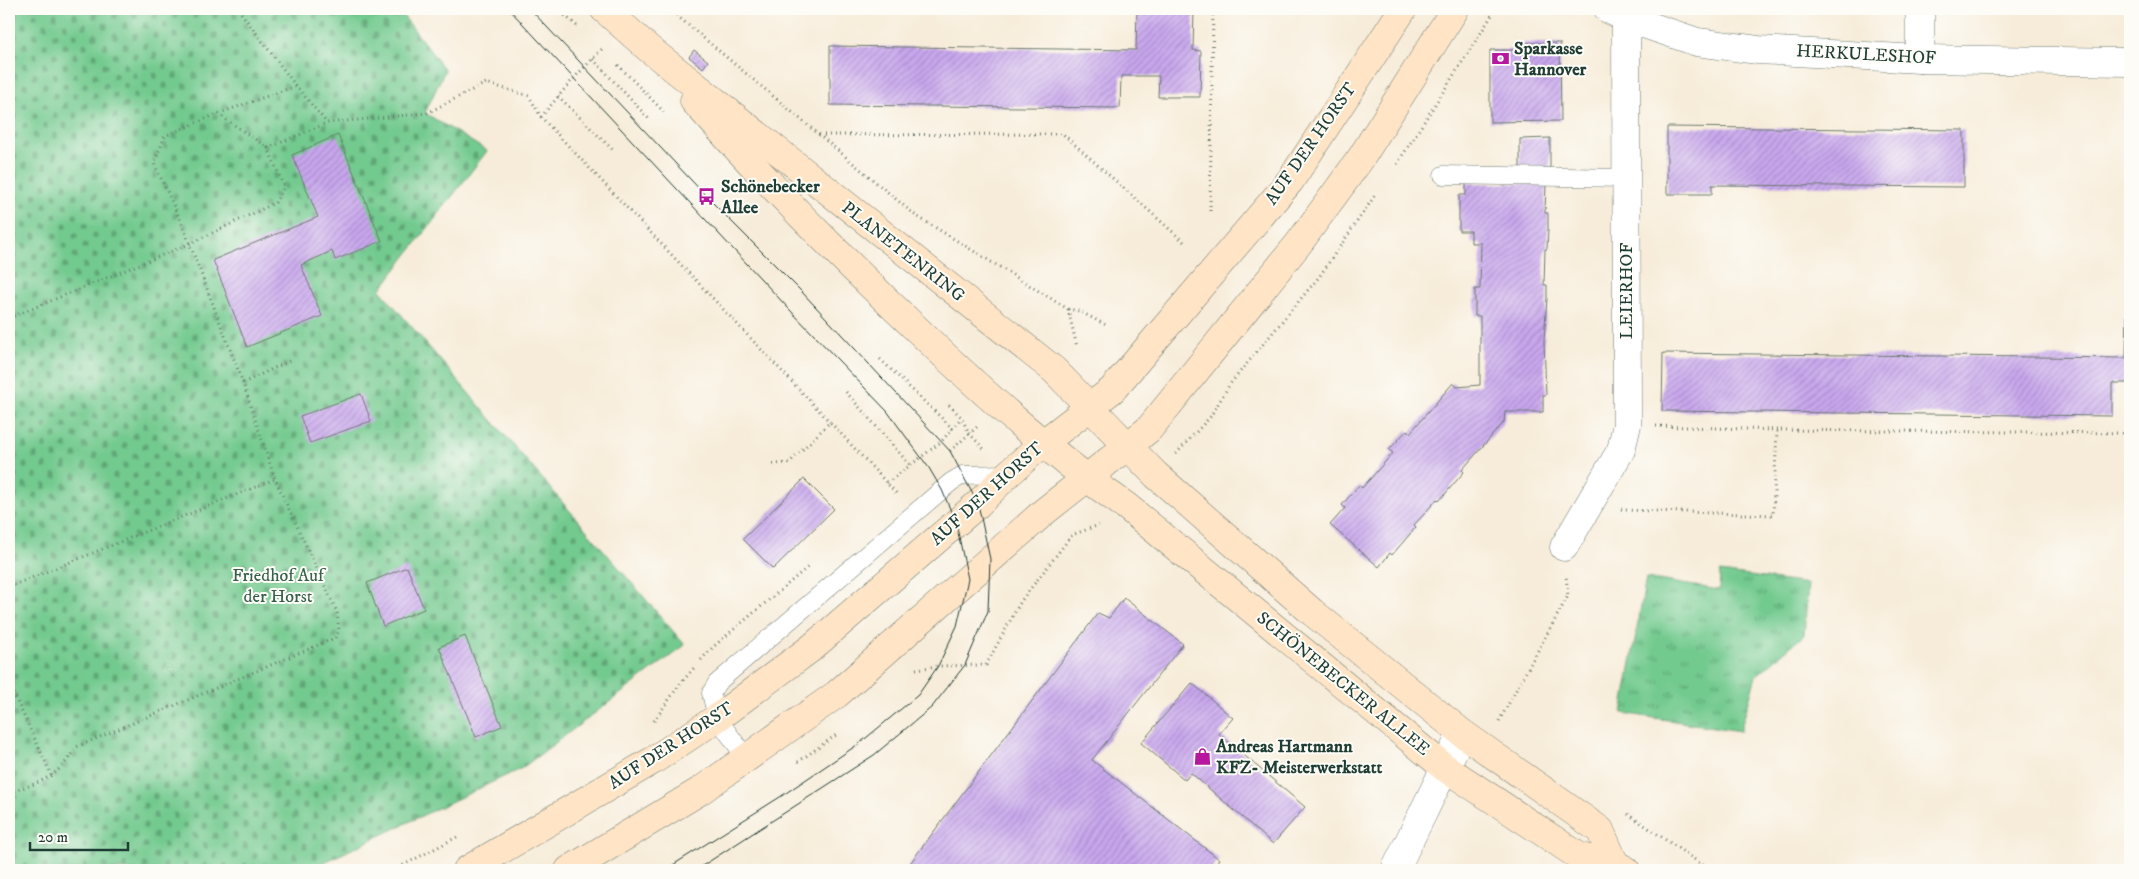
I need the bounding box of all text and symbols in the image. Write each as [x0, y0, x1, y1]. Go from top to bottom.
place label: Sparkasse Hannover [1514, 38, 1587, 81]
street label: HERKULESHOF [1796, 40, 1936, 70]
bank icon: Sparkasse Hannover [1490, 49, 1510, 69]
street label: AUF DER HORST [1261, 78, 1362, 209]
place label: Schönebecker Allee [720, 176, 820, 219]
bus stop icon: Schönebecker Allee [697, 187, 717, 207]
street label: PLANETENRING [837, 197, 969, 307]
street label: LEIERHOF [1616, 243, 1638, 339]
street label: AUF DER HORST [926, 437, 1048, 550]
park label: Friedhof Auf der Horst [232, 565, 327, 608]
street label: SCHÖNEBECKER ALLEE [1252, 607, 1434, 761]
street label: AUF DER HORST [605, 697, 738, 795]
place label: Andreas Hartmann KFZ- Meisterwerkstatt [1215, 736, 1382, 779]
shop icon: Andreas Hartmann KFZ- Meisterwerkstatt [1192, 747, 1212, 767]
scale bar [30, 819, 128, 851]
text: 20 m [38, 828, 68, 847]

